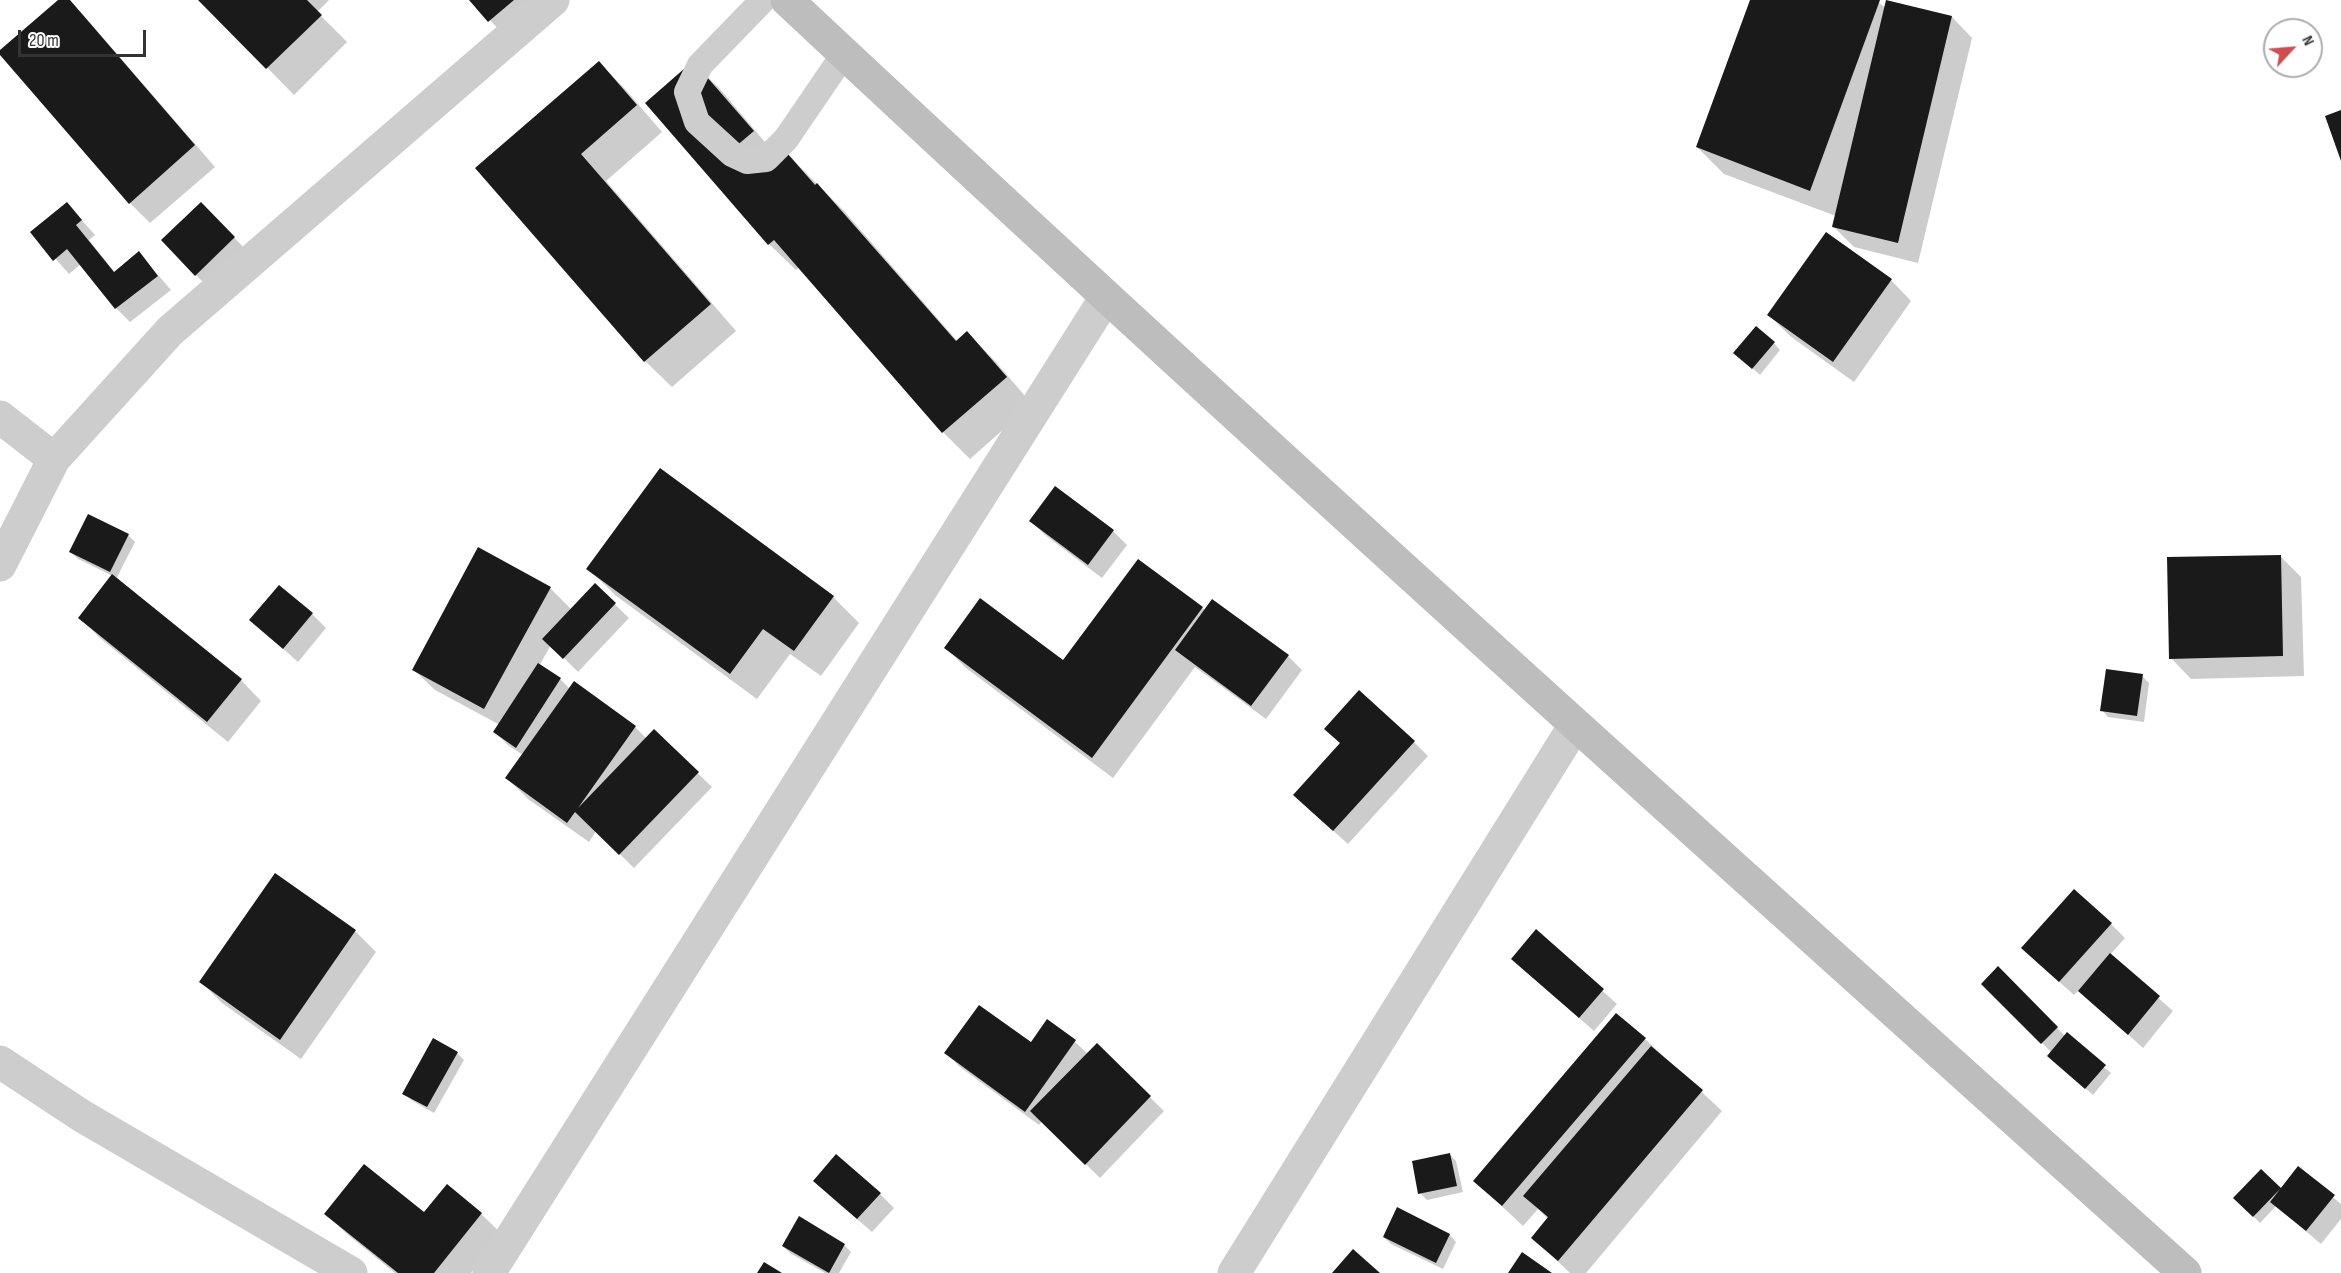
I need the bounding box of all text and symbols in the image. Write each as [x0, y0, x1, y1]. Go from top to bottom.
scale bar [21, 18, 148, 56]
north arrow [2263, 18, 2323, 78]
text: 20 m [29, 30, 59, 51]
text: N [2297, 33, 2318, 49]

